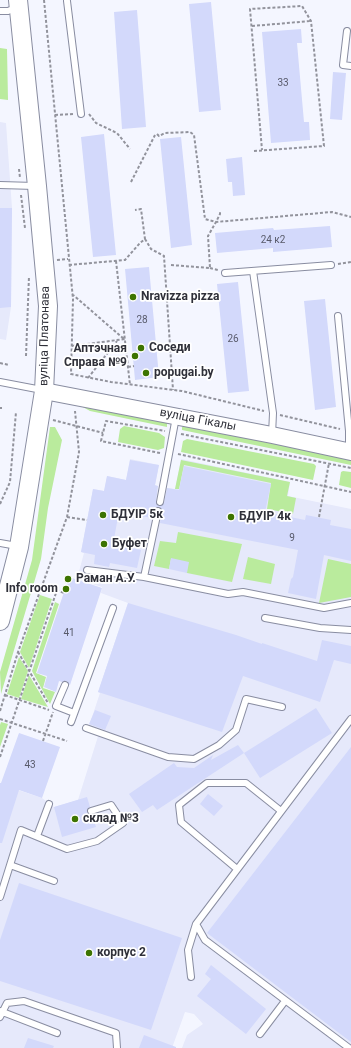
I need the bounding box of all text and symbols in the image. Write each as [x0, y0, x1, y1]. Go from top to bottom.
house number: 33 [277, 77, 289, 89]
house number: 24 к2 [261, 234, 285, 246]
street label: вуліца Платонава [37, 286, 53, 386]
place label: Nravizza pizza [141, 290, 219, 304]
marker: Nravizza pizza [128, 292, 138, 302]
house number: 28 [136, 314, 148, 326]
house number: 26 [227, 333, 239, 345]
place label: Соседи [149, 341, 191, 355]
place label: Аптэчная Справа №9 [64, 342, 127, 370]
marker: Соседи [136, 343, 146, 353]
marker: Аптэчная Справа №9 [130, 351, 140, 361]
place label: popugai.by [154, 366, 214, 380]
marker: popugai.by [141, 368, 151, 378]
street label: вуліца Гікалы [159, 406, 237, 434]
place label: БДУІР 5к [111, 508, 163, 522]
marker: БДУІР 5к [98, 510, 108, 520]
place label: БДУІР 4к [239, 510, 291, 524]
marker: БДУІР 4к [226, 512, 236, 522]
house number: 9 [289, 532, 295, 544]
place label: Буфет [112, 537, 147, 551]
marker: Буфет [99, 539, 109, 549]
place label: Раман А.У. [76, 572, 136, 586]
marker: Раман А.У. [63, 574, 73, 584]
place label: Info room [6, 582, 58, 596]
marker: Info room [61, 584, 71, 594]
house number: 41 [63, 627, 75, 639]
house number: 43 [24, 759, 36, 771]
place label: склад №3 [83, 812, 139, 826]
marker: склад №3 [70, 814, 80, 824]
place label: корпус 2 [97, 946, 146, 960]
marker: корпус 2 [84, 948, 94, 958]

